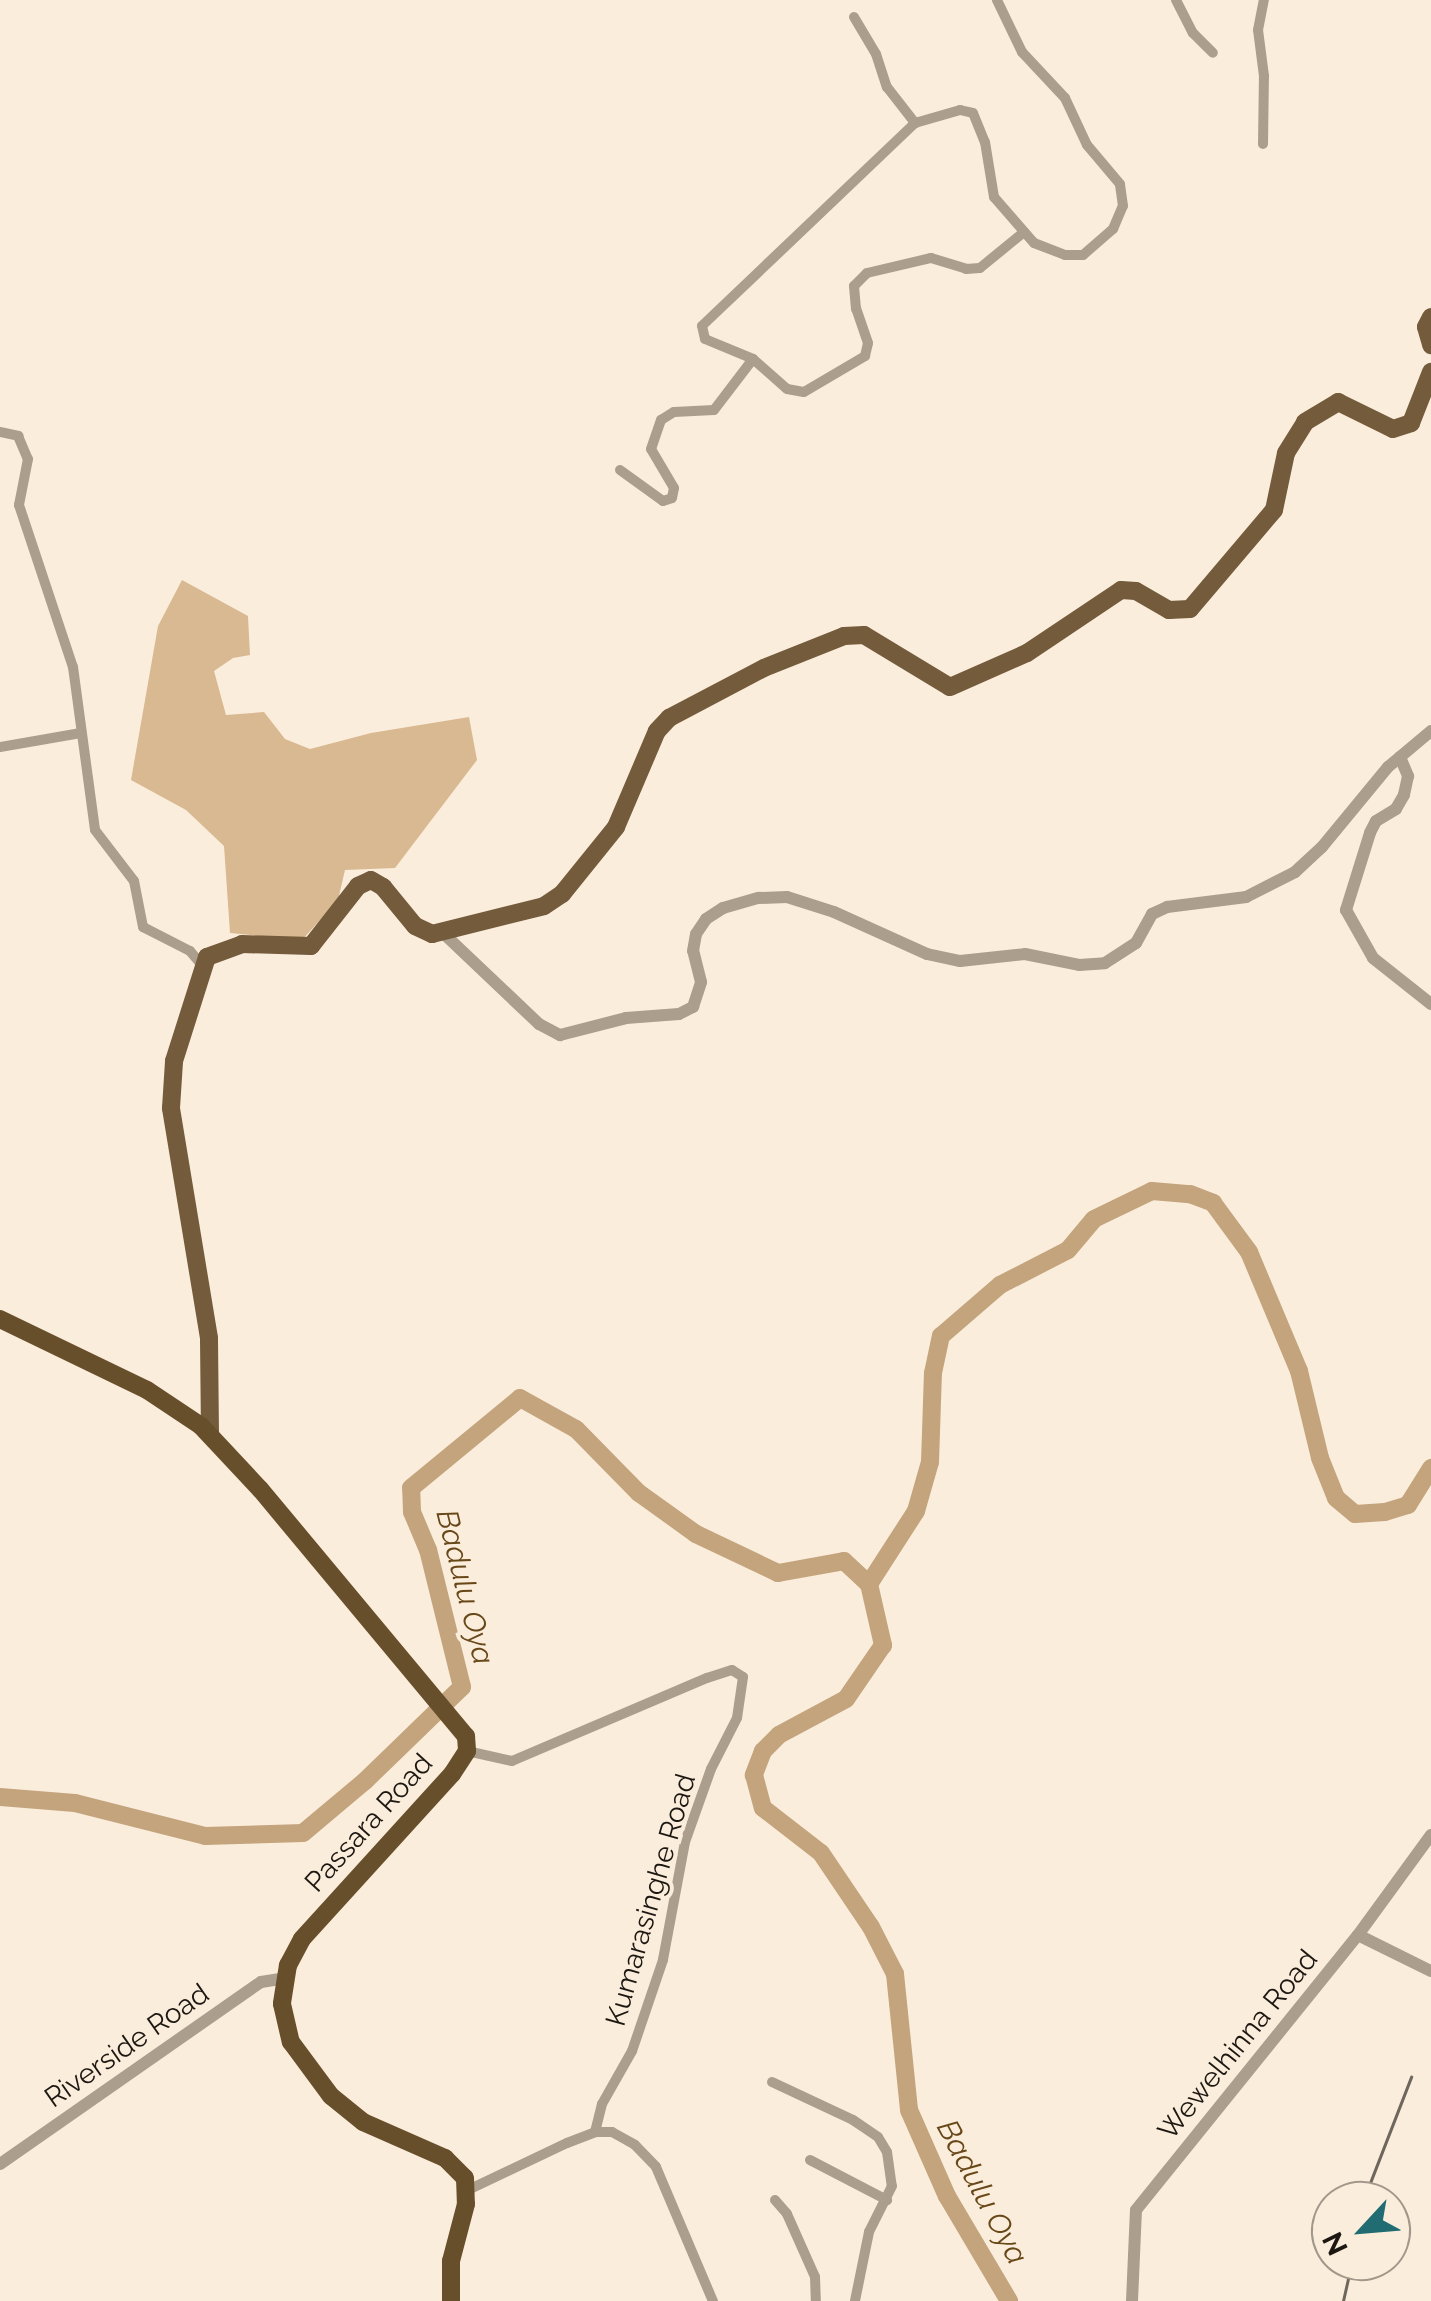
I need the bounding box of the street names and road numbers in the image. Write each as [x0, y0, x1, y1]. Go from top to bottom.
street label: Passara Road [298, 1747, 440, 1899]
street label: Kumarasinghe Road [599, 1770, 703, 2030]
street label: Wewelhinna Road [1151, 1943, 1325, 2147]
street label: Riverside Road [38, 1977, 216, 2115]

